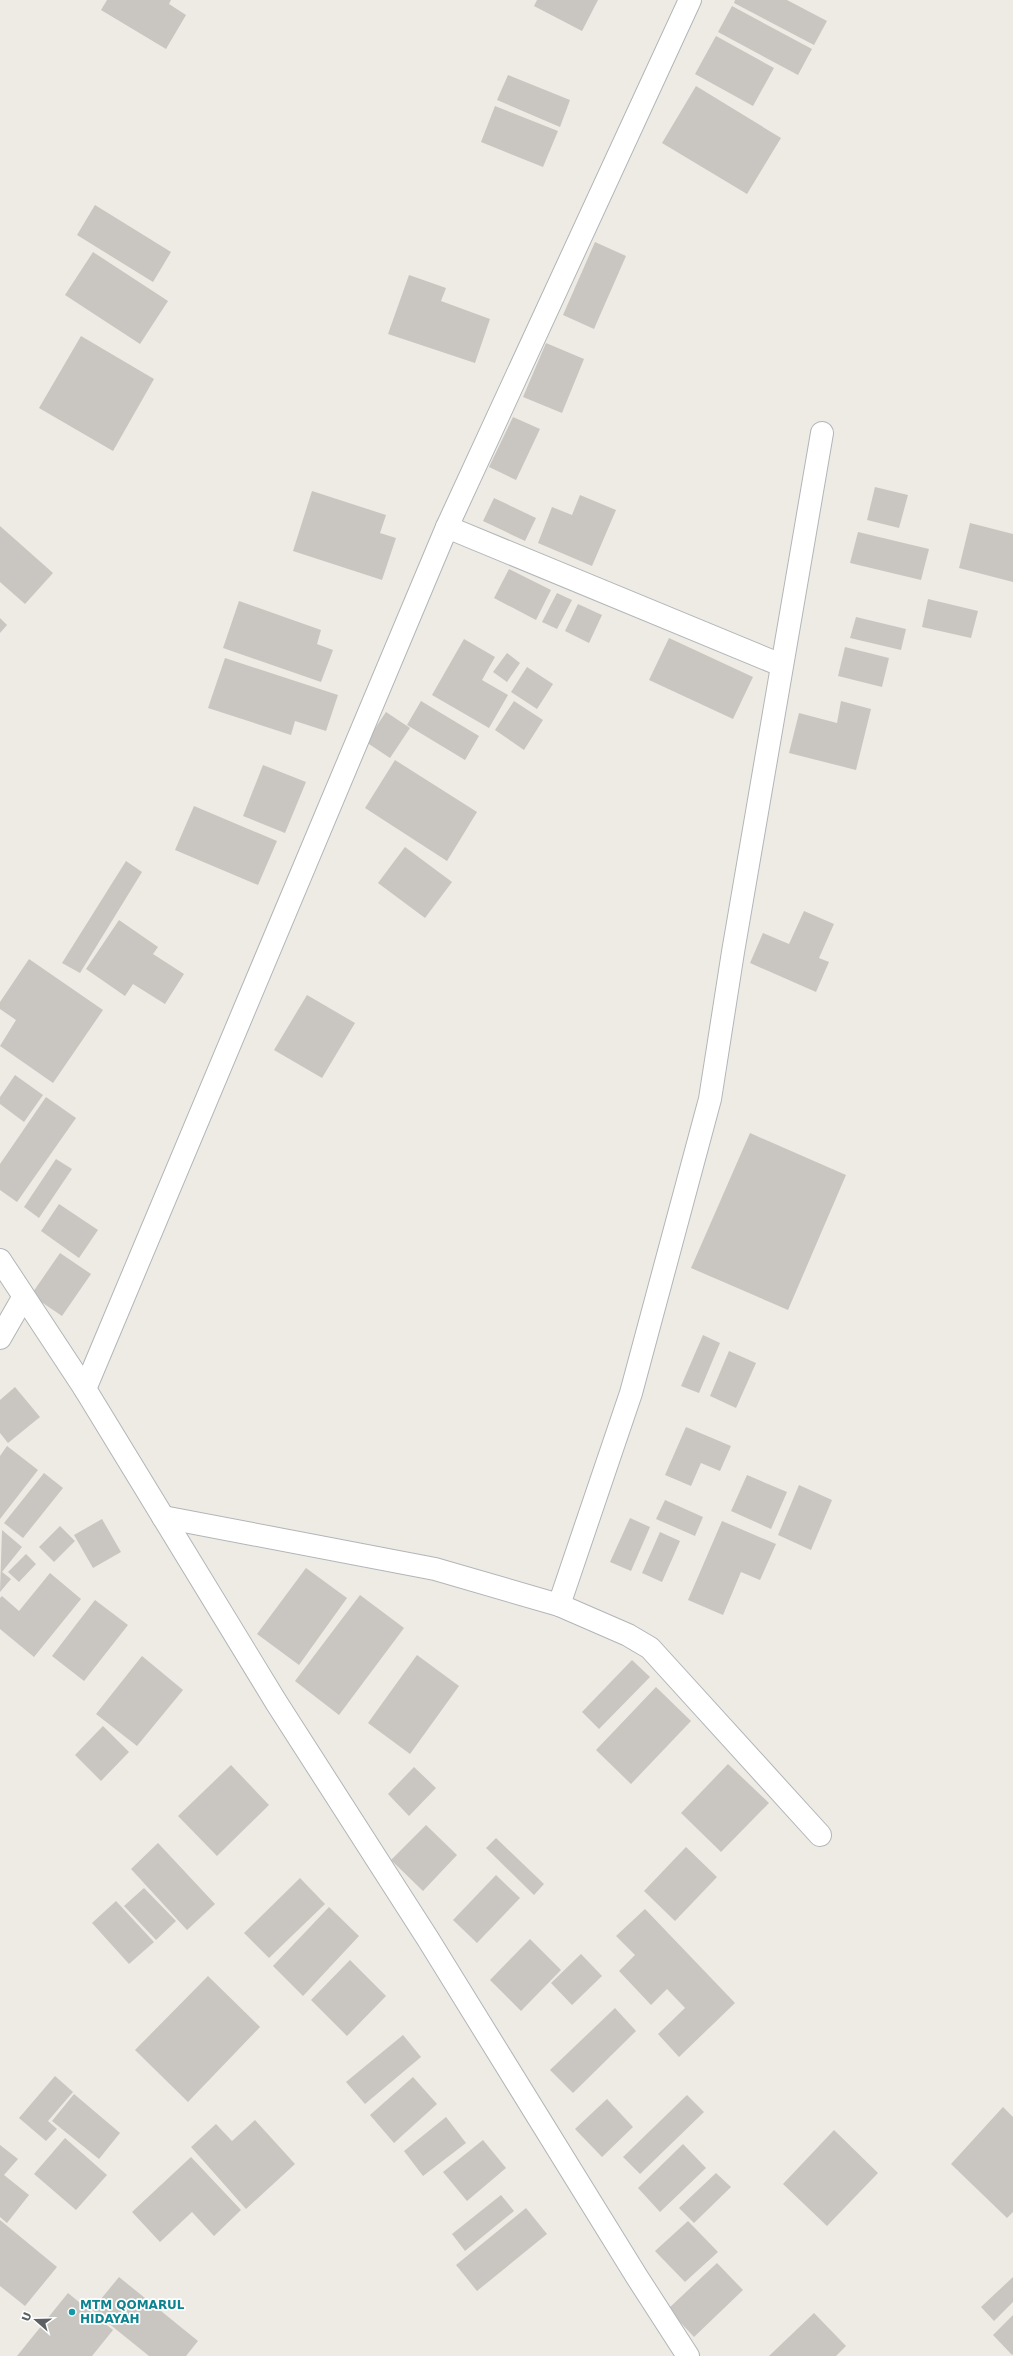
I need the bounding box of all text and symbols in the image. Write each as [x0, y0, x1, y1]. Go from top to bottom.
place label: MTM QOMARUL HIDAYAH [80, 2298, 185, 2326]
north arrow [16, 2300, 56, 2340]
marker: MTM QOMARUL HIDAYAH [67, 2307, 77, 2317]
text: U [19, 2310, 35, 2323]

